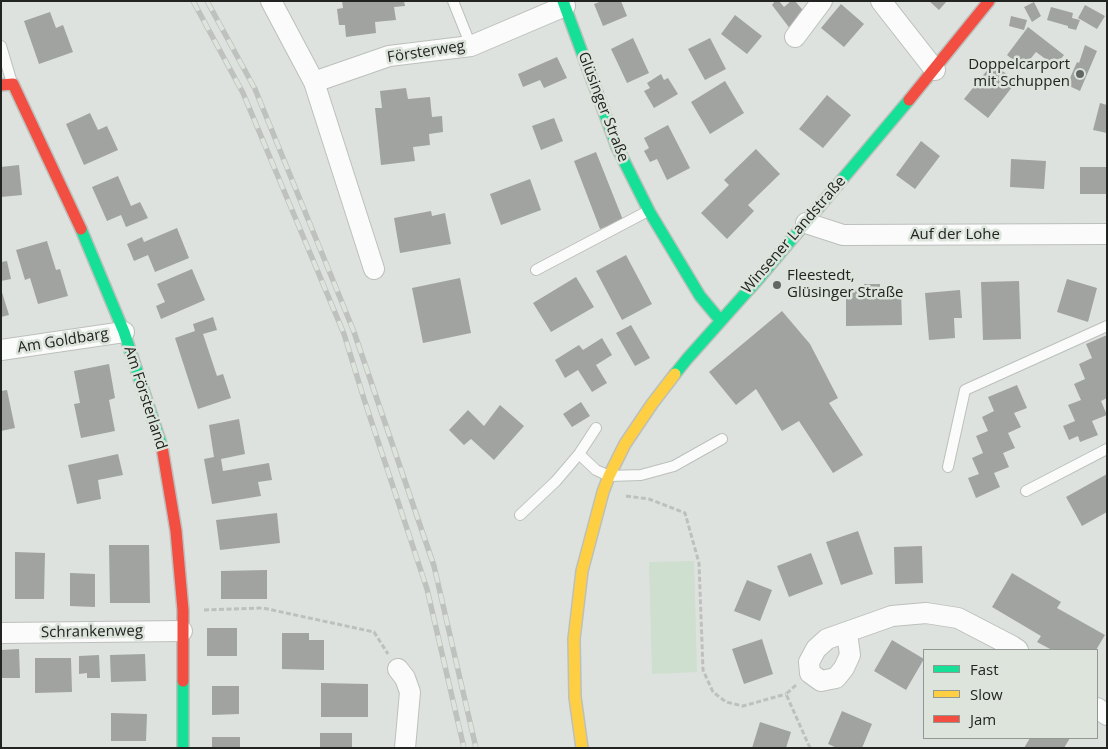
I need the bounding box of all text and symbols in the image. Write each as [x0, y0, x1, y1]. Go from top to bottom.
street label: Försterweg [386, 37, 466, 67]
street label: Glüsinger Straße [574, 49, 632, 165]
place label: Doppelcarport mit Schuppen [968, 56, 1070, 91]
marker: Doppelcarport mit Schuppen [1074, 68, 1086, 80]
street label: Winsener Landstraße [738, 173, 850, 297]
street label: Auf der Lohe [910, 226, 1000, 244]
place label: Fleestedt, Glüsinger Straße [787, 267, 903, 302]
marker: Fleestedt, Glüsinger Straße [771, 279, 783, 291]
street label: Am Goldbarg [16, 325, 110, 357]
street label: Am Försterland [120, 344, 170, 452]
street label: Schrankenweg [41, 622, 143, 642]
legend [923, 649, 1098, 739]
text: Fast [970, 659, 999, 679]
text: Slow [970, 684, 1003, 704]
text: Jam [970, 709, 996, 729]

